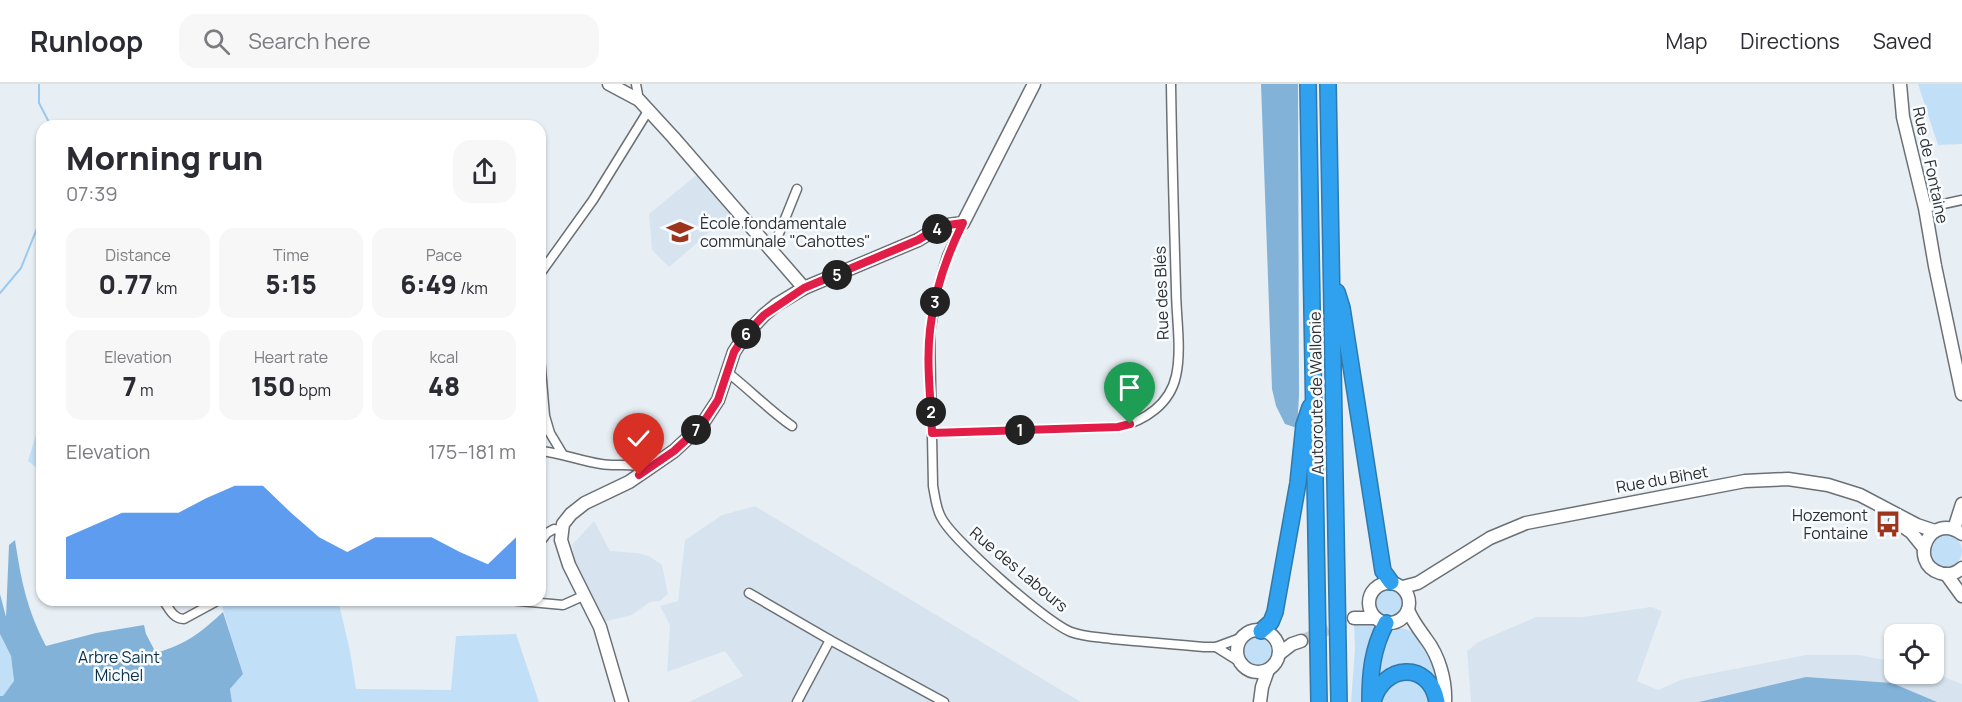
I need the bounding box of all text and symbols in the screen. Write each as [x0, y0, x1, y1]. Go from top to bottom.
search box [179, 14, 599, 68]
text: Runloop [30, 22, 143, 60]
icon: search [200, 25, 233, 58]
text: Search here [248, 26, 371, 56]
text: Map [1666, 27, 1707, 55]
text: Directions [1740, 27, 1840, 55]
text: Saved [1873, 27, 1932, 55]
street label: Rue de Fontaine [1908, 105, 1954, 225]
text: Morning run [66, 135, 263, 180]
button: share [453, 140, 516, 203]
text: 07:39 [66, 180, 118, 207]
place label: Ècole fondamentale communale "Cahottes" [700, 212, 871, 252]
pin: 4 [922, 214, 952, 244]
school or university icon: Ècole fondamentale communale "Cahottes" [665, 217, 695, 247]
text: 4 [932, 218, 942, 240]
text: Distance [105, 244, 171, 266]
text: Time [273, 244, 309, 266]
text: Pace [426, 244, 462, 266]
street label: Rue des Blés [1148, 246, 1174, 340]
pin: 5 [822, 260, 852, 290]
text: 5 [832, 264, 842, 286]
text: 0.77 [99, 266, 153, 302]
text: 5:15 [265, 266, 317, 302]
text: 6:49 [400, 266, 457, 302]
text: km [153, 277, 177, 299]
text: /km [457, 277, 488, 299]
pin: 3 [920, 287, 950, 317]
text: 3 [930, 291, 940, 313]
street label: Autoroute de Wallonie [1304, 311, 1328, 475]
pin: 6 [731, 319, 761, 349]
text: 6 [741, 323, 751, 345]
text: Elevation [104, 346, 172, 368]
text: Heart rate [254, 346, 328, 368]
text: kcal [429, 346, 459, 368]
pin [1104, 362, 1155, 424]
text: 7 [123, 368, 137, 404]
text: 150 [251, 368, 295, 404]
text: 48 [428, 368, 460, 404]
icon: arrive [1113, 371, 1146, 404]
text: m [137, 379, 153, 401]
text: bpm [295, 379, 331, 401]
pin: 2 [916, 397, 946, 427]
text: 2 [926, 401, 936, 423]
pin [613, 413, 664, 475]
pin: 7 [681, 415, 711, 445]
pin: 1 [1005, 415, 1035, 445]
text: 7 [692, 419, 700, 441]
text: 1 [1016, 419, 1024, 441]
icon: check [622, 422, 655, 455]
text: Elevation [66, 438, 150, 465]
text: 175–181 m [428, 438, 516, 465]
street label: Rue du Bihet [1614, 460, 1710, 498]
place label: Hozemont Fontaine [1792, 504, 1868, 544]
bus stop icon: Hozemont Fontaine [1873, 509, 1903, 539]
street label: Rue des Labours [965, 521, 1073, 617]
map controls [1884, 624, 1944, 684]
button: locate [1884, 624, 1944, 684]
park label: Arbre Saint Michel [78, 646, 160, 686]

